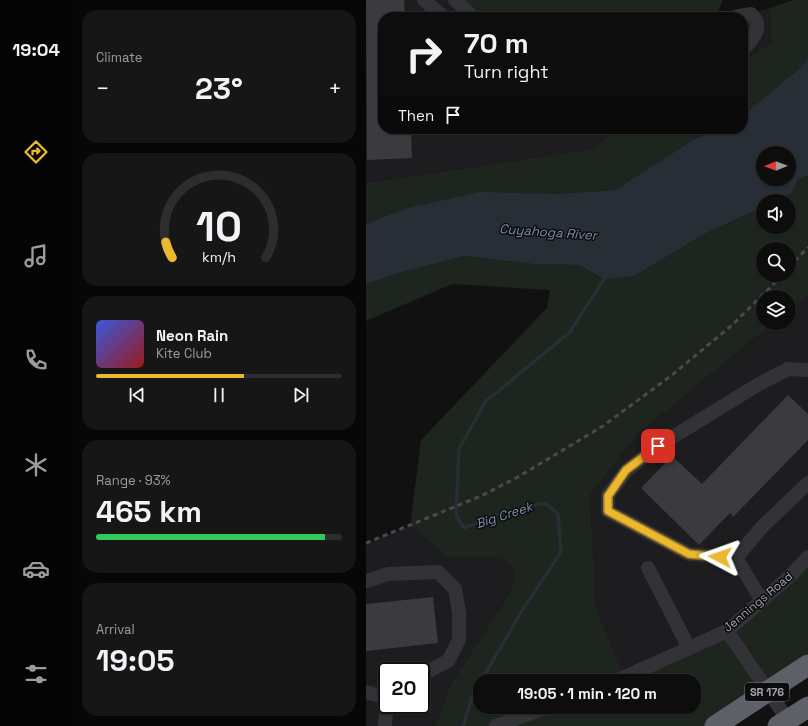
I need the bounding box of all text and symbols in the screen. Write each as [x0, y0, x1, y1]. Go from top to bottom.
text: 70 m [464, 25, 529, 61]
icon: right [398, 28, 450, 80]
text: 19:04 [12, 38, 60, 61]
text: Climate [96, 49, 142, 66]
text: Turn right [464, 60, 548, 83]
text: 23° [195, 69, 243, 108]
text: − [96, 74, 110, 102]
text: + [328, 74, 342, 102]
icon: arrive [442, 104, 464, 126]
text: Then [398, 106, 434, 125]
icon: directions [22, 138, 50, 166]
north arrow [756, 146, 796, 186]
map controls [756, 146, 796, 330]
button: sound [756, 194, 796, 234]
text: 10 [196, 200, 242, 253]
water label: Cuyahoga River [499, 220, 599, 244]
icon: music [22, 242, 50, 270]
button: search [756, 242, 796, 282]
text: km/h [202, 247, 236, 265]
button: layers [756, 290, 796, 330]
text: Neon Rain [156, 326, 228, 345]
text: Kite Club [156, 345, 212, 362]
icon: phone [22, 346, 50, 374]
icon: previous [126, 384, 148, 406]
icon: pause [208, 384, 230, 406]
icon: next [290, 384, 312, 406]
pin [641, 429, 675, 463]
icon: arrive [647, 435, 669, 457]
icon: climate [22, 451, 50, 479]
text: Range · 93% [96, 472, 171, 489]
text: 465 km [96, 492, 202, 531]
water label: Big Creek [473, 497, 537, 532]
position arrow [699, 536, 741, 578]
icon: car [22, 555, 50, 583]
street label: Jennings Road [720, 568, 796, 636]
text: Arrival [96, 621, 135, 638]
text: 19:05 [96, 641, 174, 680]
icon: filters [22, 660, 50, 688]
speed limit sign: 20 [378, 662, 430, 714]
road number: SR 176 [745, 683, 789, 701]
text: 19:05 · 1 min · 120 m [517, 684, 657, 703]

